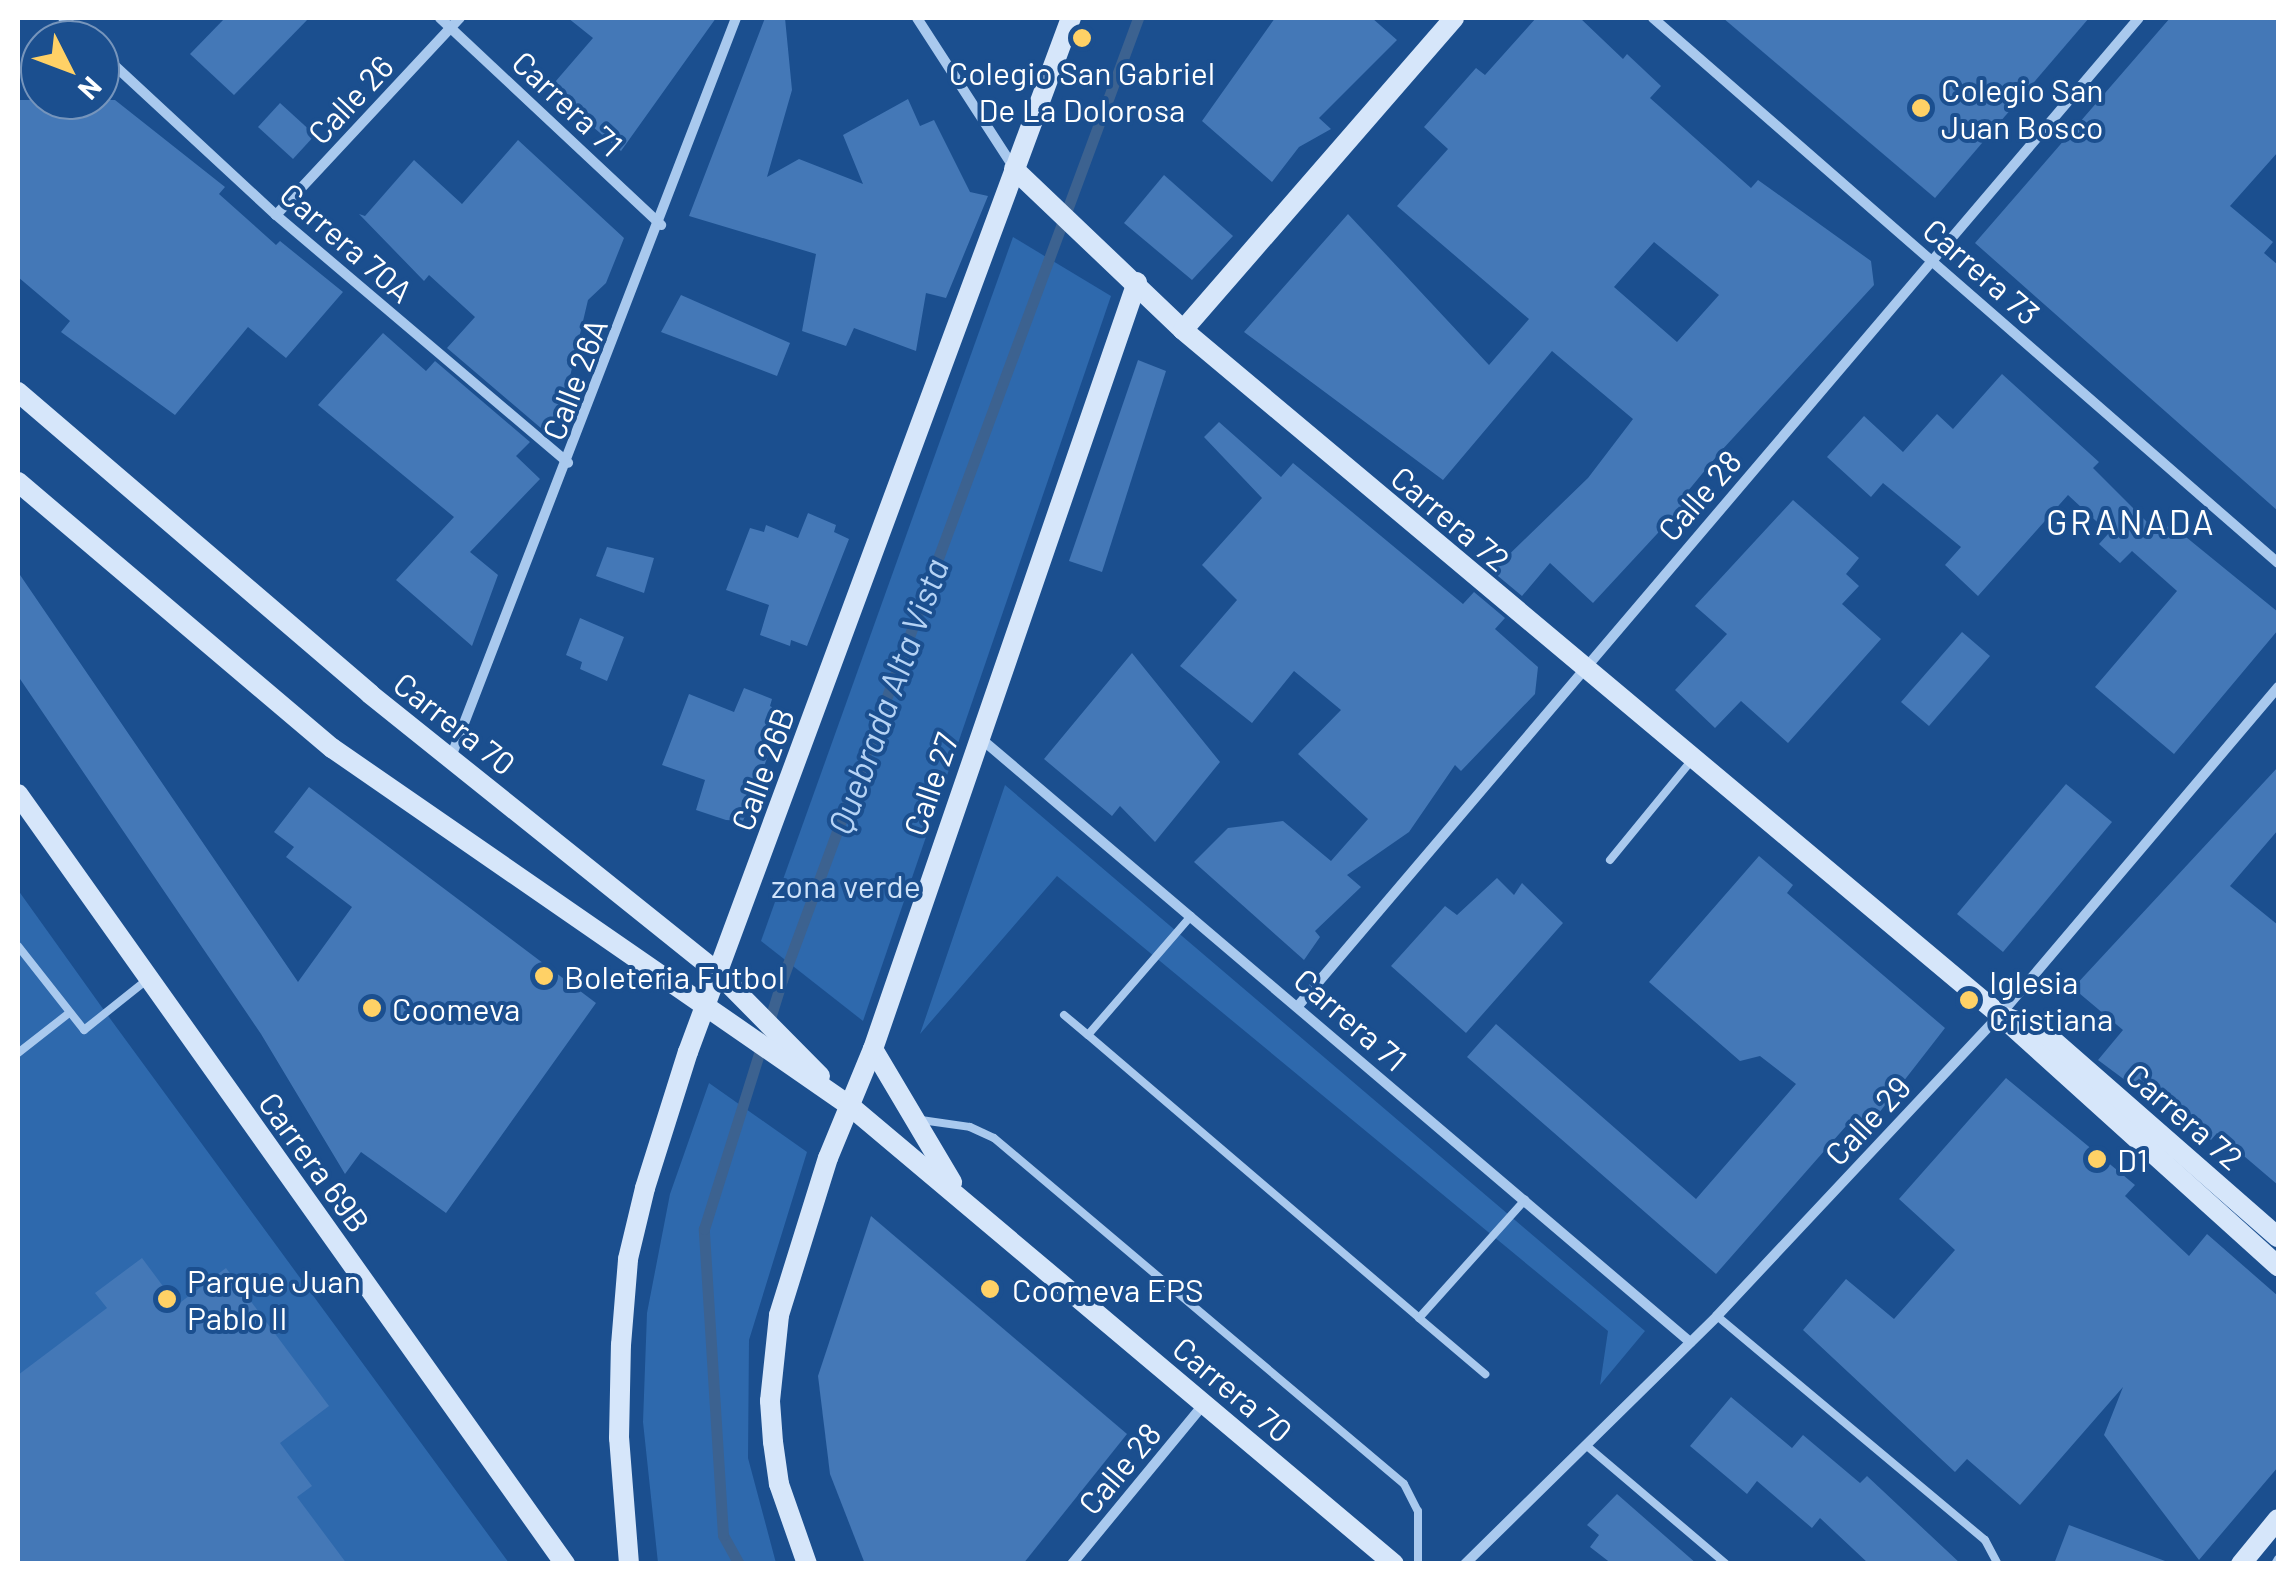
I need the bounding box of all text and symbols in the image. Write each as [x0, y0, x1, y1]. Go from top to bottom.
north arrow [20, 20, 120, 120]
marker: Colegio San Gabriel De La Dolorosa [1071, 27, 1093, 49]
street label: Carrera 71 [505, 42, 631, 164]
street label: Calle 26 [299, 47, 401, 151]
place label: Colegio San Gabriel De La Dolorosa [949, 54, 1215, 129]
text: N [72, 70, 110, 107]
place label: Colegio San Juan Bosco [1941, 71, 2104, 146]
marker: Colegio San Juan Bosco [1910, 97, 1932, 119]
street label: Carrera 70A [273, 174, 421, 310]
street label: Carrera 73 [1916, 210, 2048, 332]
street label: Calle 26A [533, 313, 615, 445]
street label: Calle 28 [1649, 442, 1749, 548]
street label: Carrera 72 [1384, 458, 1518, 578]
district label: GRANADA [2046, 500, 2216, 542]
water label: Quebrada Alta Vista [818, 552, 956, 840]
street label: Carrera 70 [387, 664, 523, 782]
street label: Calle 26B [722, 703, 802, 835]
street label: Calle 27 [895, 728, 965, 840]
park label: zona verde [771, 866, 921, 904]
place label: Boleteria Futbol [564, 957, 785, 995]
street label: Carrera 71 [1287, 960, 1415, 1078]
place label: Iglesia Cristiana [1989, 963, 2113, 1038]
marker: Boleteria Futbol [533, 965, 555, 987]
place label: Coomeva [392, 989, 520, 1027]
marker: Iglesia Cristiana [1958, 989, 1980, 1011]
marker: Coomeva [361, 997, 383, 1019]
street label: Carrera 72 [2119, 1055, 2251, 1177]
street label: Calle 29 [1816, 1068, 1918, 1172]
street label: Carrera 69B [251, 1085, 379, 1239]
place label: D1 [2117, 1140, 2148, 1178]
marker: D1 [2086, 1148, 2108, 1170]
place label: Parque Juan Pablo II [187, 1262, 361, 1337]
place label: Coomeva EPS [1012, 1270, 1204, 1308]
marker: Coomeva EPS [977, 1276, 1003, 1302]
marker: Parque Juan Pablo II [156, 1288, 178, 1310]
street label: Carrera 70 [1166, 1328, 1300, 1450]
street label: Calle 28 [1070, 1414, 1168, 1522]

